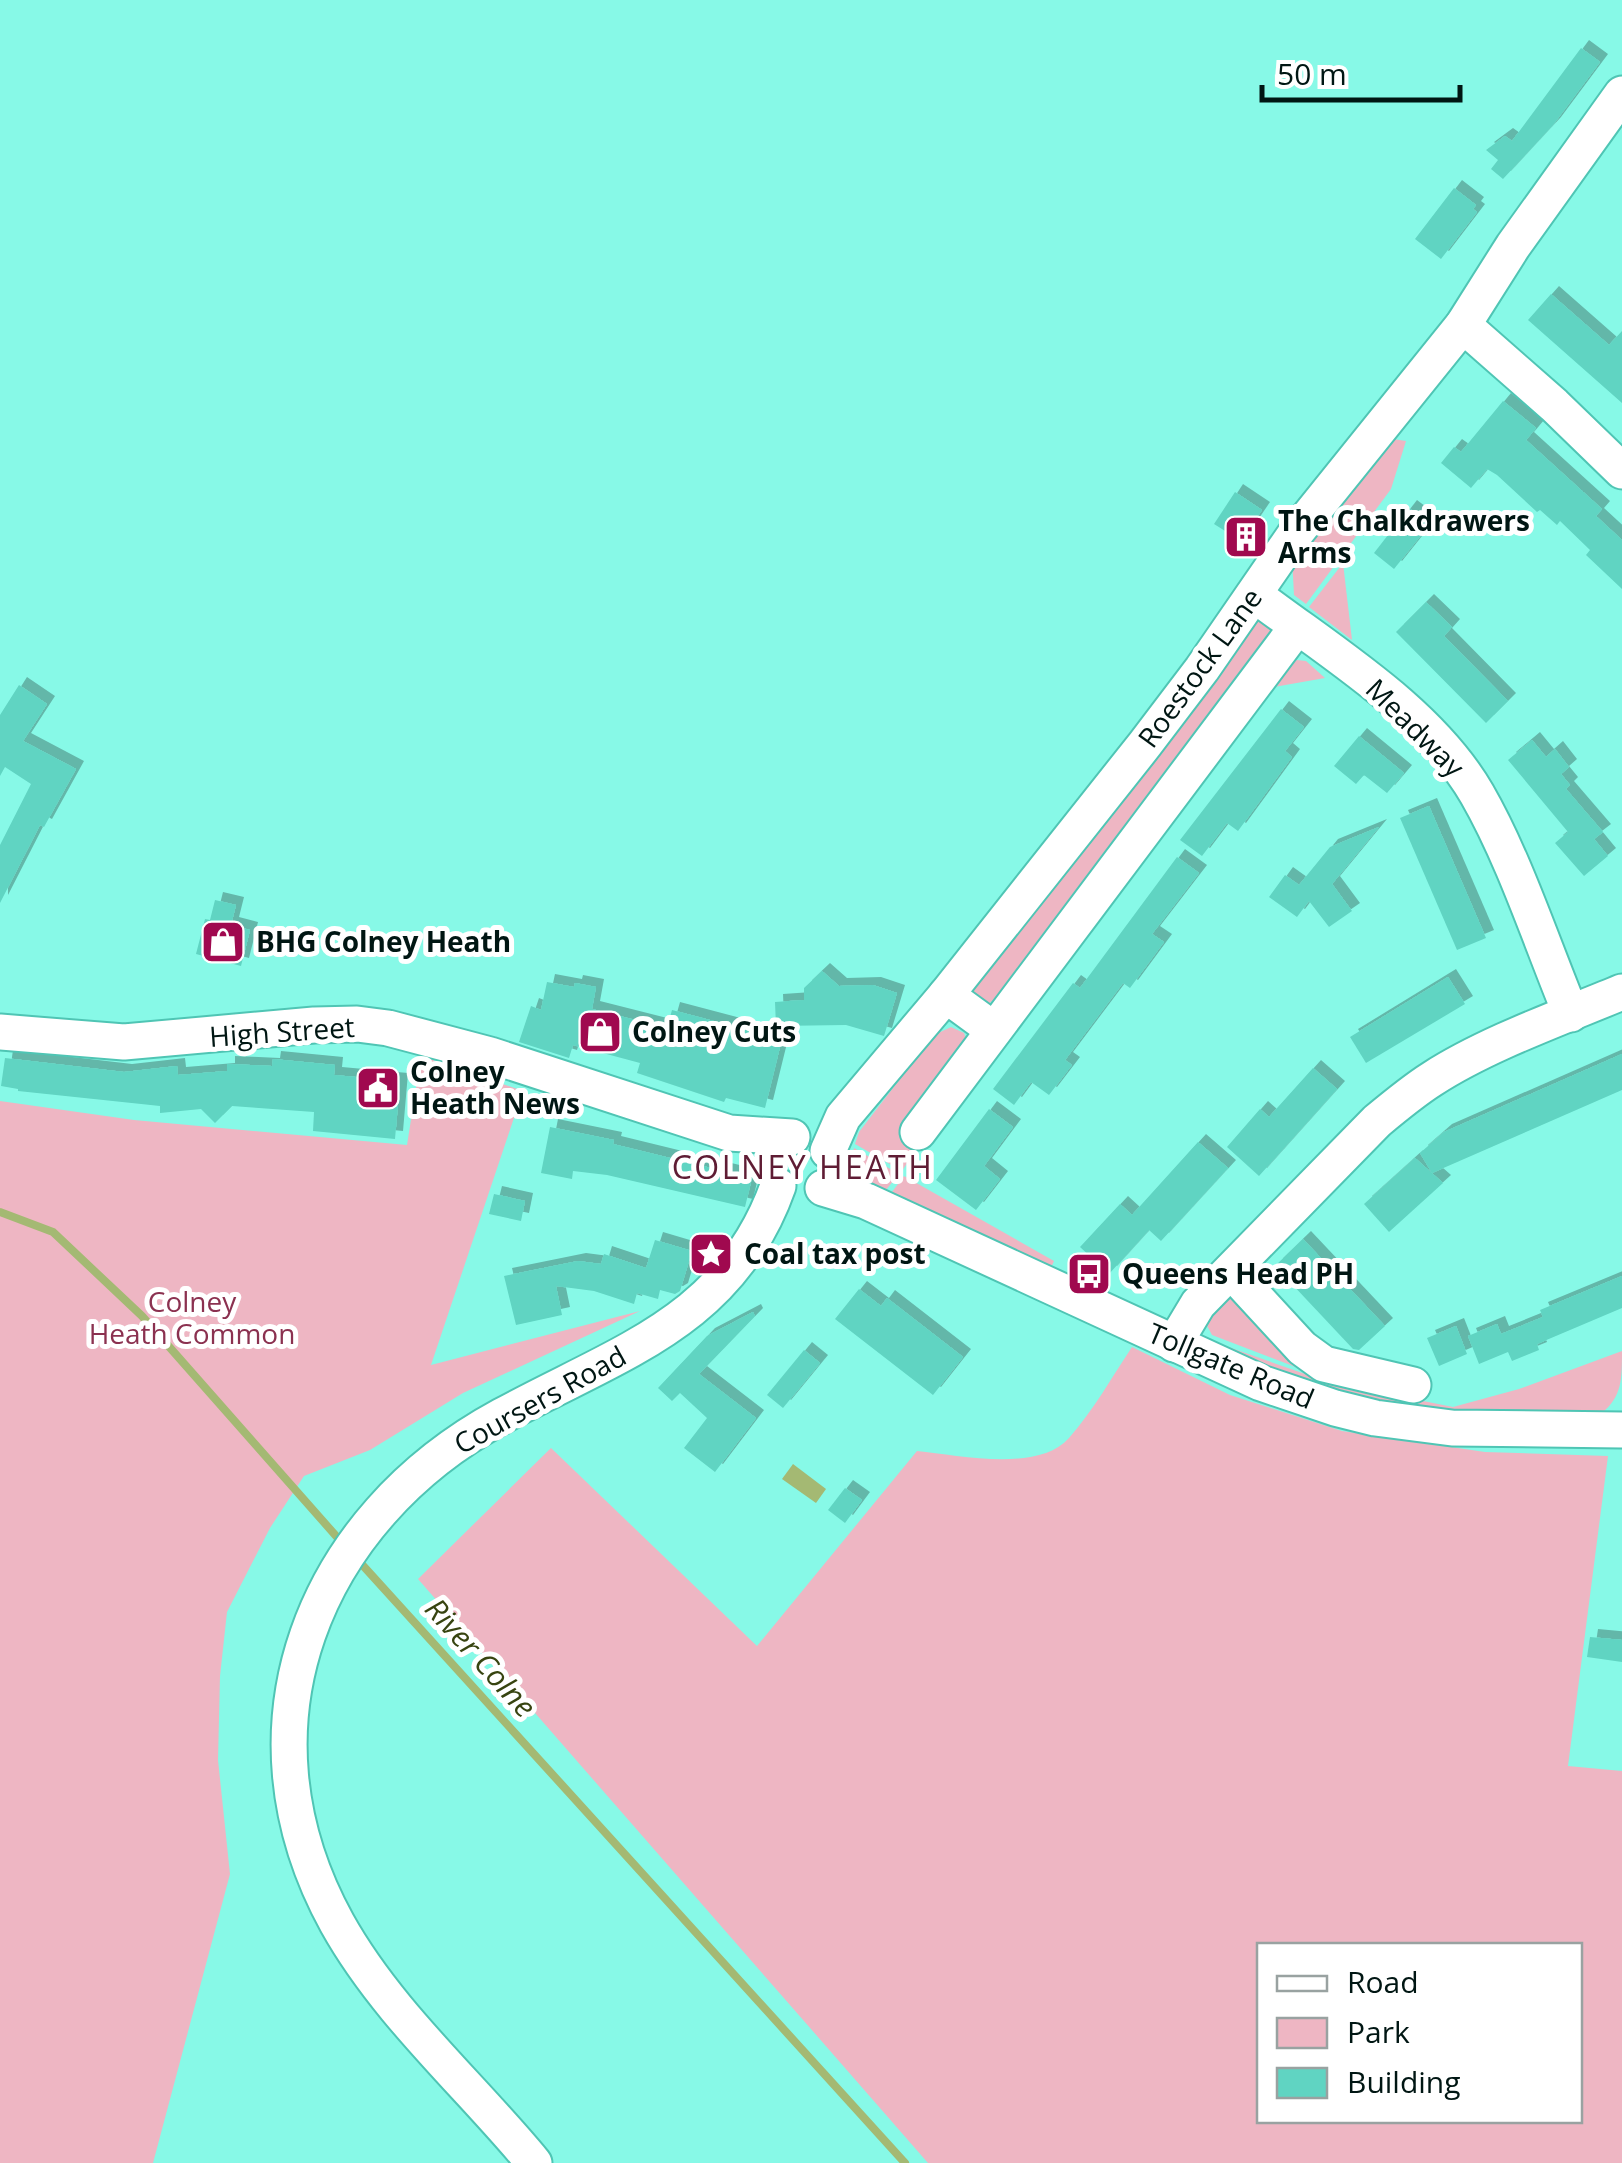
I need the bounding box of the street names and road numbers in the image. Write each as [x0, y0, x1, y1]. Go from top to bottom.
street label: Roestock Lane [1128, 580, 1270, 755]
street label: Meadway [1358, 670, 1474, 786]
street label: High Street [208, 1007, 356, 1055]
street label: Tollgate Road [1143, 1313, 1320, 1417]
street label: Coursers Road [447, 1336, 632, 1462]

